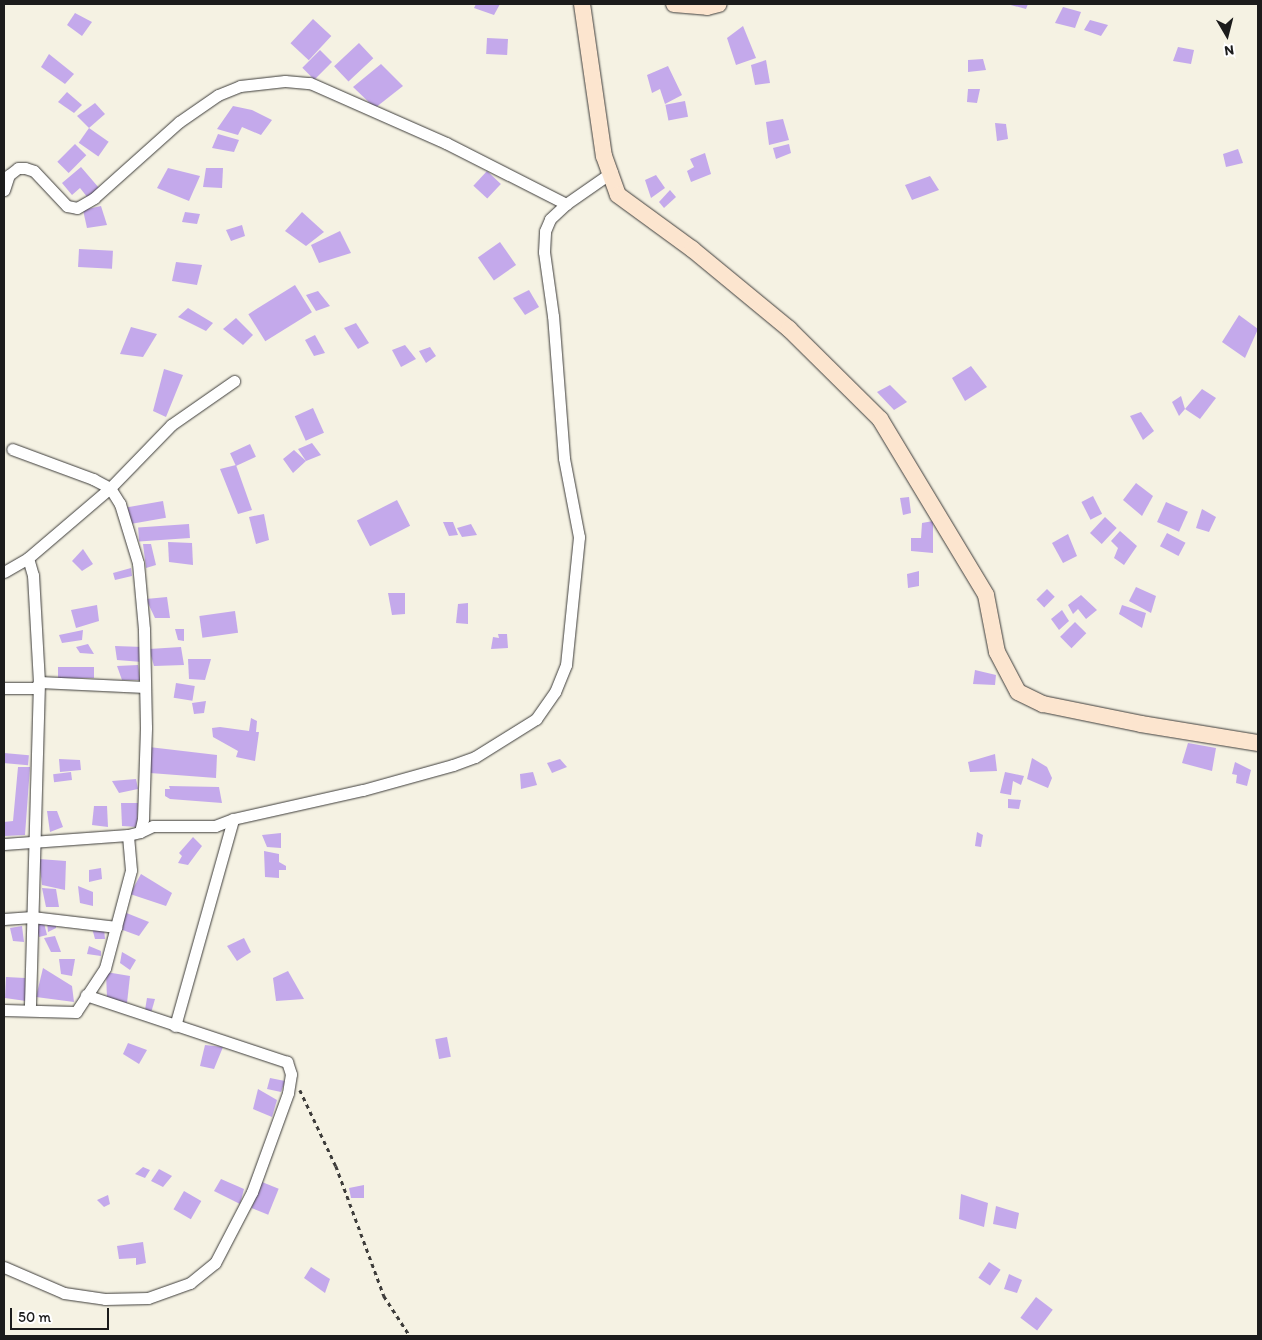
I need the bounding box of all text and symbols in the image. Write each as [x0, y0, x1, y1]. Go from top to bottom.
north arrow [1202, 10, 1252, 60]
text: N [1223, 41, 1235, 59]
scale bar [12, 1298, 111, 1330]
text: 50 m [18, 1308, 51, 1326]

